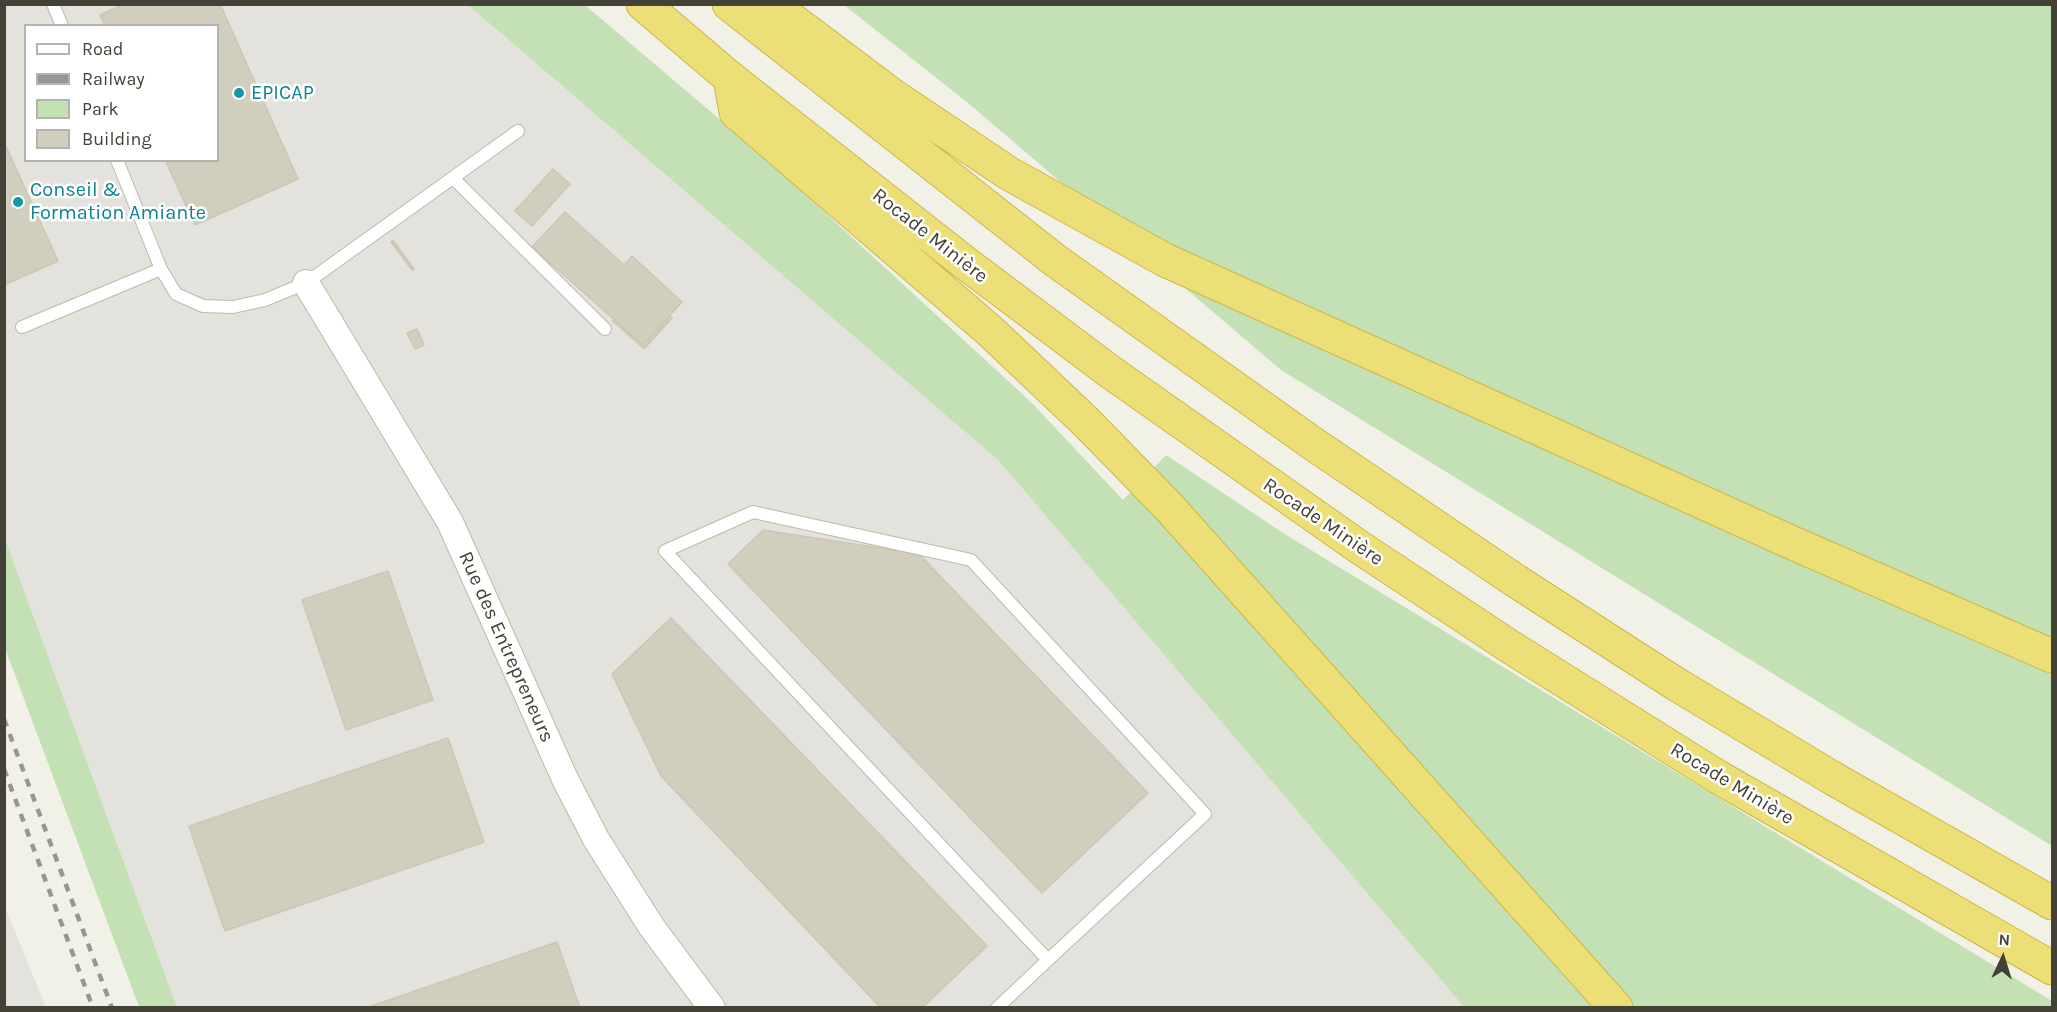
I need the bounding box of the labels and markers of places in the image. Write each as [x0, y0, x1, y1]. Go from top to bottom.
place label: EPICAP [251, 81, 314, 105]
marker: EPICAP [232, 86, 246, 100]
place label: Conseil & Formation Amiante [30, 178, 206, 225]
marker: Conseil & Formation Amiante [11, 195, 25, 209]

